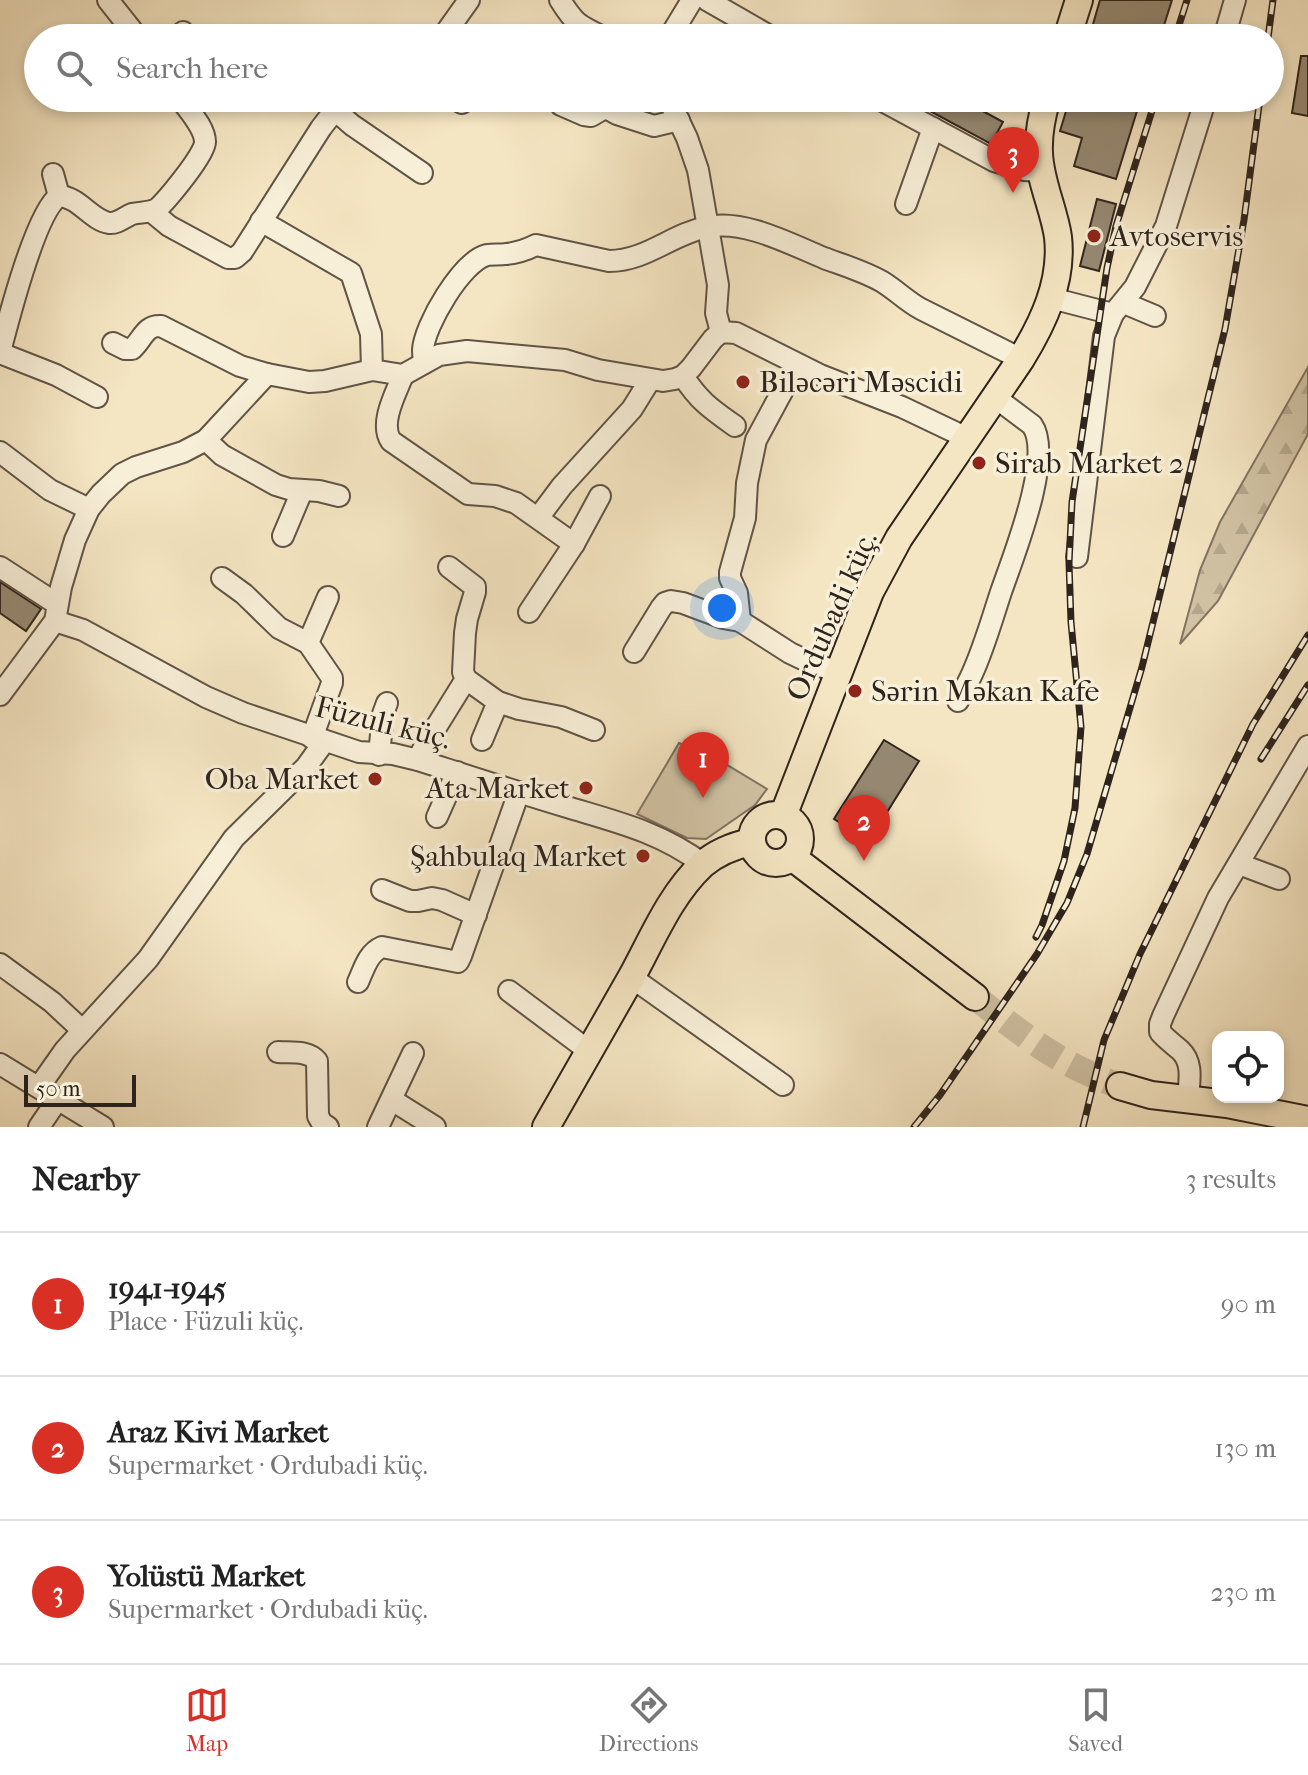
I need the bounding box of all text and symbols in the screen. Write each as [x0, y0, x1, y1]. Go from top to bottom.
search box [24, 24, 1284, 112]
icon: search [52, 46, 96, 90]
text: Search here [116, 51, 268, 86]
pin: 3 [987, 127, 1039, 193]
place label: Avtoservis [1109, 219, 1243, 254]
marker: Avtoservis [1085, 227, 1103, 245]
place label: Biləcəri Məscidi [759, 365, 963, 400]
marker: Biləcəri Məscidi [734, 373, 752, 391]
place label: Sirab Market 2 [995, 446, 1184, 481]
marker: Sirab Market 2 [970, 454, 988, 472]
street label: Ordubadi küç. [779, 526, 885, 706]
your location [702, 588, 742, 628]
place label: Sərin Məkan Kafe [871, 674, 1100, 709]
marker: Sərin Məkan Kafe [846, 682, 864, 700]
street label: Füzuli küç. [312, 689, 454, 757]
pin: 1 [677, 732, 729, 798]
place label: Oba Market [205, 762, 359, 797]
marker: Oba Market [366, 770, 384, 788]
place label: Ata Market [424, 771, 570, 806]
marker: Ata Market [577, 779, 595, 797]
pin: 2 [838, 795, 890, 861]
place label: Şahbulaq Market [410, 839, 627, 874]
marker: Şahbulaq Market [634, 847, 652, 865]
map controls [1212, 1031, 1284, 1103]
button: locate [1212, 1031, 1284, 1103]
scale bar [24, 1071, 136, 1107]
text: 50 m [36, 1076, 81, 1102]
text: Nearby [32, 1159, 139, 1199]
text: 3 results [1186, 1164, 1276, 1195]
text: 1941-1945 [108, 1271, 226, 1306]
text: 1 [53, 1289, 63, 1320]
text: 90 m [1221, 1289, 1276, 1320]
text: Place · Füzuli küç. [108, 1306, 304, 1337]
text: Araz Kivi Market [108, 1415, 329, 1450]
text: 2 [51, 1433, 65, 1464]
text: 130 m [1215, 1433, 1276, 1464]
text: Supermarket · Ordubadi küç. [108, 1450, 428, 1481]
text: Yolüstü Market [108, 1559, 305, 1594]
text: 3 [53, 1577, 63, 1608]
text: 230 m [1210, 1577, 1276, 1608]
text: Supermarket · Ordubadi küç. [108, 1594, 428, 1625]
tab: Map [185, 1683, 229, 1757]
tab: Directions [599, 1683, 698, 1757]
tab: Saved [1068, 1683, 1123, 1757]

